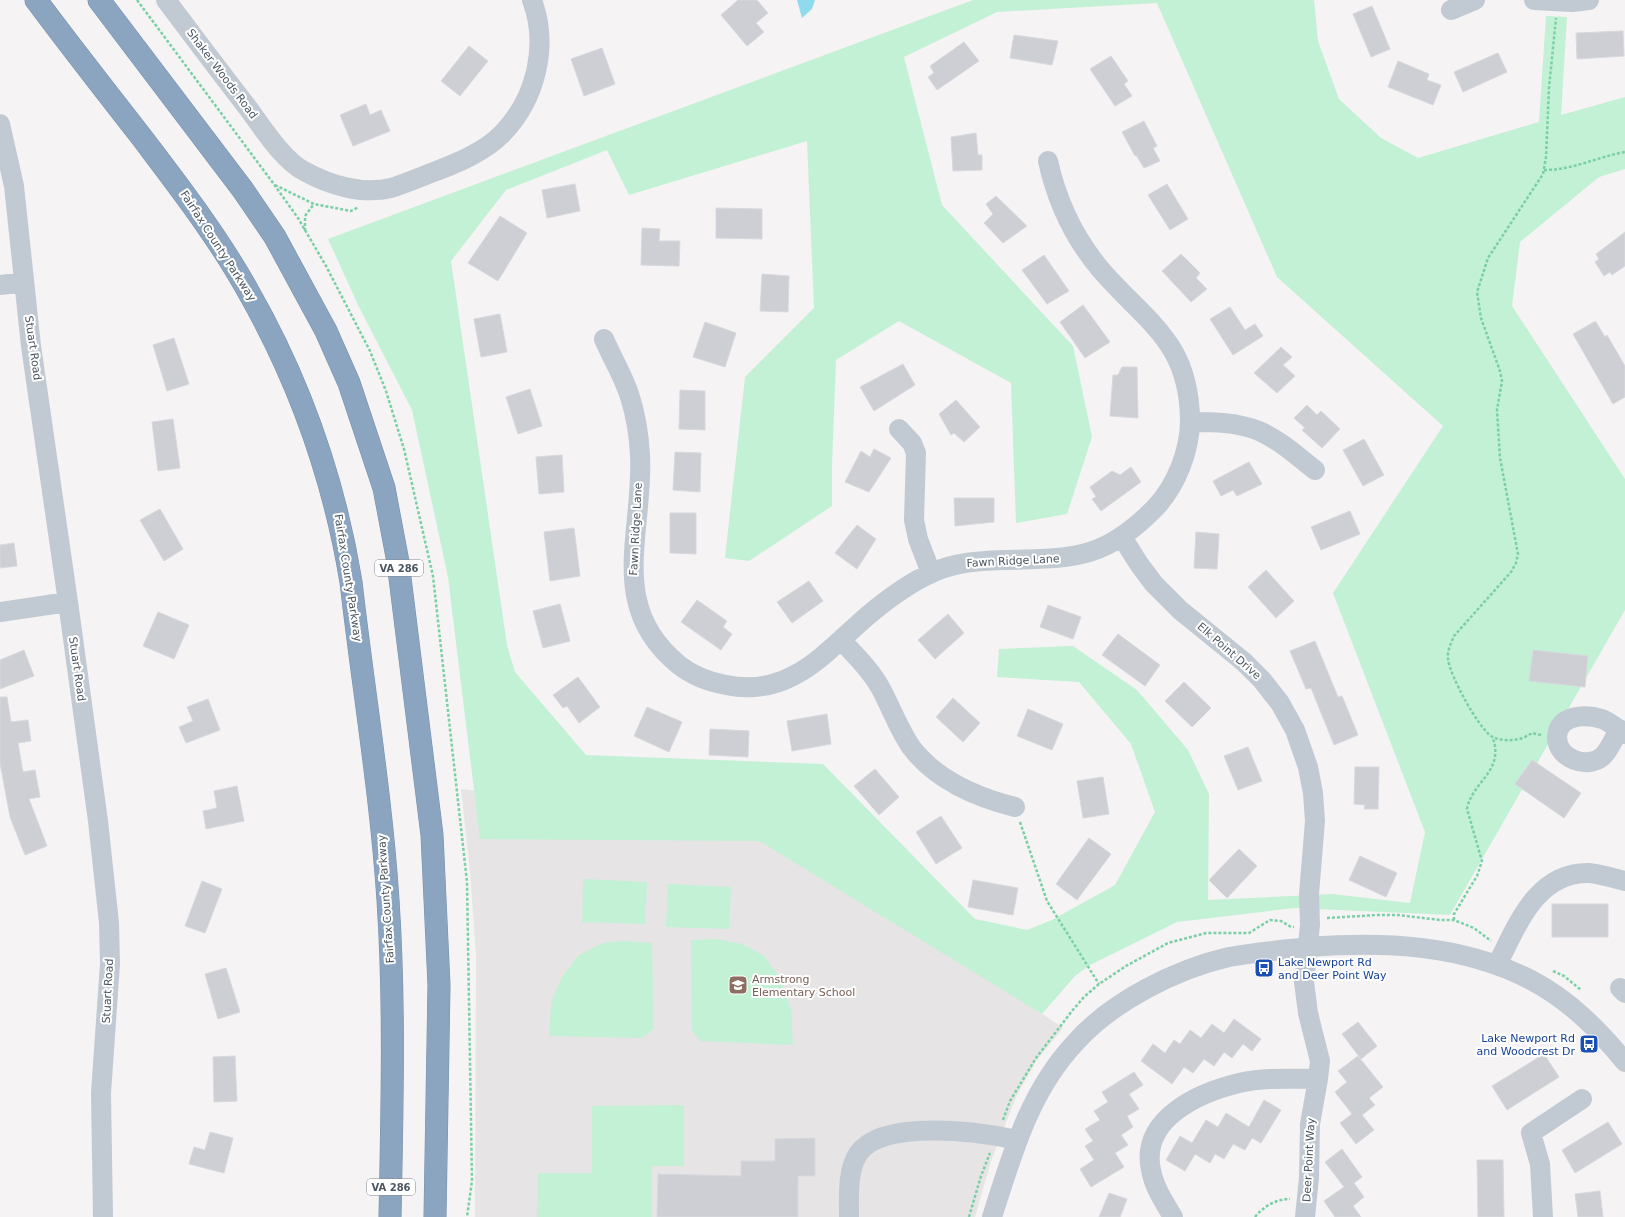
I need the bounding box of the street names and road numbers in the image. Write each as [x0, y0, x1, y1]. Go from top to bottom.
street label: Shaker Woods Road [184, 27, 260, 121]
street label: Fairfax County Parkway [177, 188, 259, 304]
street label: Stuart Road [22, 315, 44, 381]
street label: Fawn Ridge Lane [627, 482, 645, 576]
street label: Fairfax County Parkway [331, 513, 365, 643]
street label: Fawn Ridge Lane [966, 552, 1060, 570]
road number: VA 286 [375, 560, 423, 576]
street label: Elk Point Drive [1195, 620, 1264, 682]
street label: Stuart Road [66, 636, 88, 702]
street label: Fairfax County Parkway [375, 834, 397, 964]
street label: Stuart Road [100, 958, 116, 1024]
street label: Deer Point Way [1300, 1117, 1318, 1202]
road number: VA 286 [367, 1179, 415, 1195]

